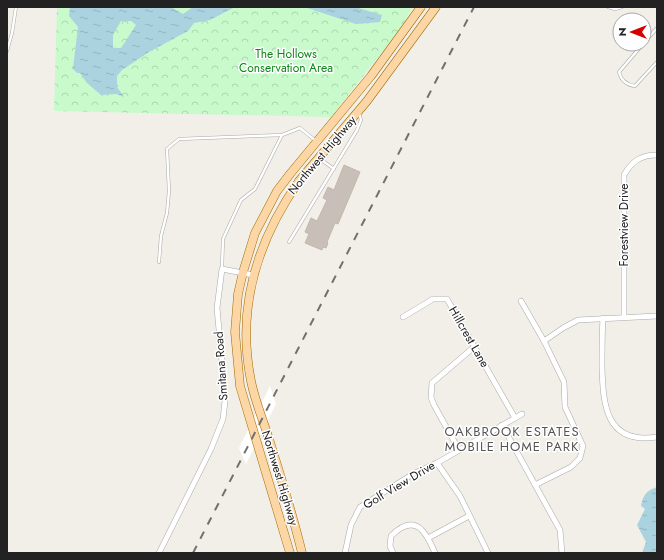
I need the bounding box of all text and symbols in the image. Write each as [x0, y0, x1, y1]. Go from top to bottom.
north arrow [612, 12, 652, 52]
text: N [614, 28, 630, 36]
park label: The Hollows Conservation Area [239, 45, 333, 77]
street label: Northwest Highway [283, 111, 361, 199]
street label: Forestview Drive [615, 184, 633, 266]
street label: Hillcrest Lane [444, 303, 494, 371]
street label: Smitana Road [210, 331, 232, 401]
district label: OAKBROOK ESTATES MOBILE HOME PARK [444, 422, 580, 456]
street label: Northwest Highway [257, 428, 303, 528]
street label: Golf View Drive [360, 456, 438, 514]

